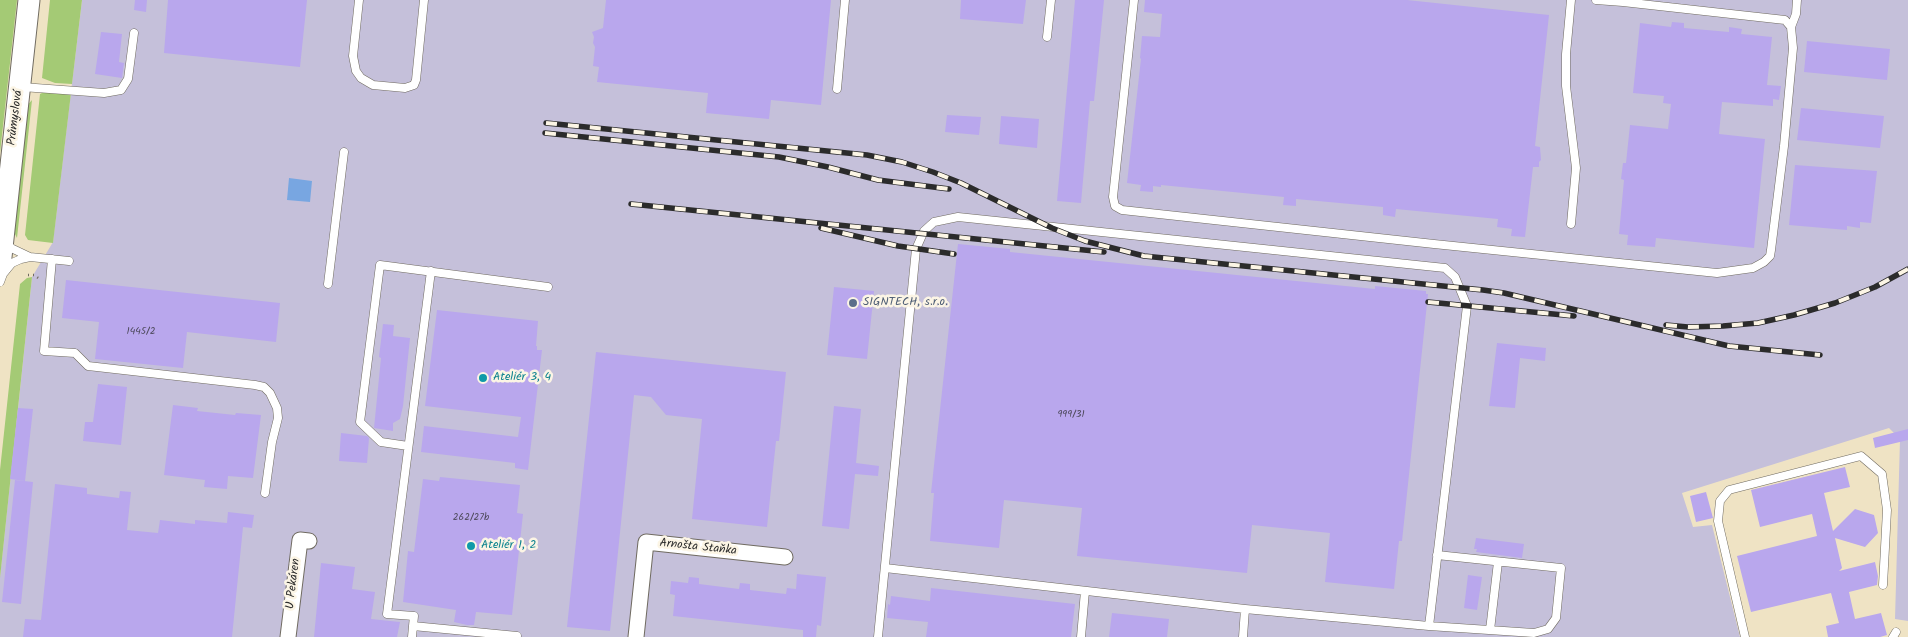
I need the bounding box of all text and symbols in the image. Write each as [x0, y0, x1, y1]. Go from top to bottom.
street label: Průmyslová [5, 90, 27, 146]
place label: SIGNTECH, s.r.o. [863, 296, 948, 310]
marker: SIGNTECH, s.r.o. [847, 297, 859, 309]
house number: 1445/2 [127, 326, 155, 338]
place label: Ateliér 3, 4 [493, 371, 551, 385]
marker: Ateliér 3, 4 [477, 372, 489, 384]
house number: 999/31 [1057, 409, 1085, 421]
house number: 262/27b [453, 512, 489, 524]
street label: Arnošta Staňka [659, 537, 737, 559]
place label: Ateliér 1, 2 [481, 539, 536, 553]
marker: Ateliér 1, 2 [465, 540, 477, 552]
street label: U Pekáren [284, 558, 304, 610]

